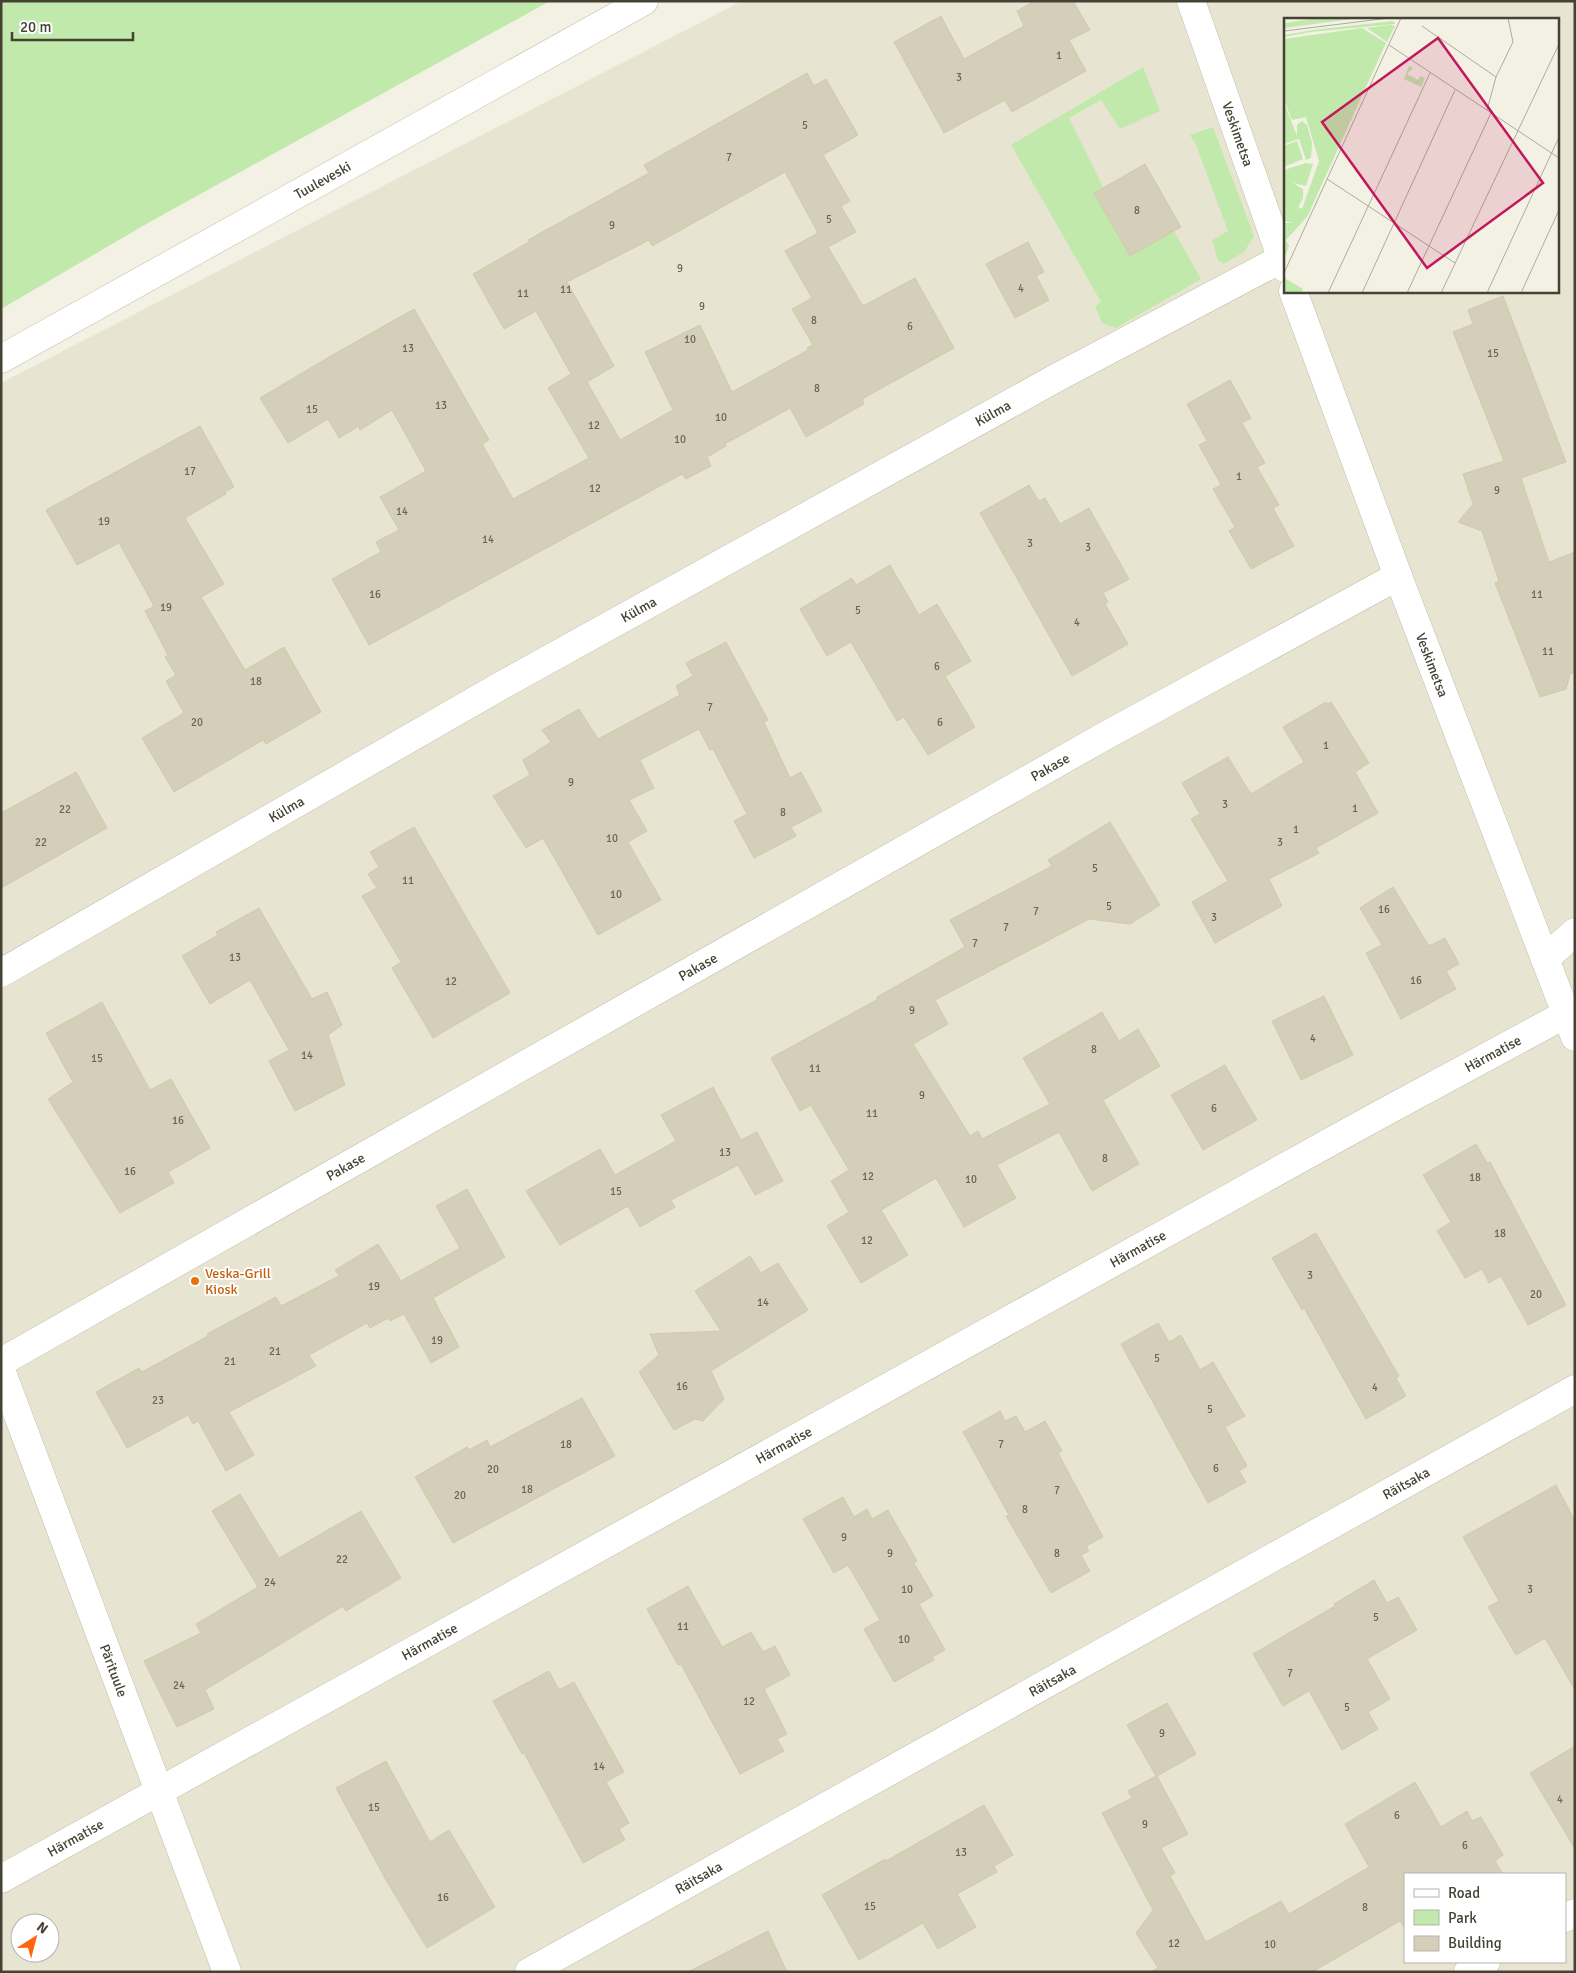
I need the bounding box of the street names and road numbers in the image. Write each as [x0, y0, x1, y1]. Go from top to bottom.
street label: Veskimetsa [1218, 99, 1257, 169]
street label: Tuuleveski [292, 158, 354, 203]
street label: Külma [972, 397, 1014, 430]
street label: Külma [618, 593, 660, 627]
street label: Veskimetsa [1412, 631, 1452, 700]
street label: Pakase [1028, 750, 1073, 785]
street label: Külma [266, 793, 307, 826]
street label: Pakase [676, 950, 720, 985]
street label: Härmatise [1462, 1032, 1524, 1076]
street label: Pakase [323, 1149, 368, 1185]
street label: Härmatise [1107, 1227, 1169, 1271]
street label: Härmatise [753, 1423, 815, 1468]
street label: Räitsaka [1380, 1464, 1433, 1504]
street label: Härmatise [399, 1619, 461, 1664]
street label: Pärituule [96, 1642, 131, 1699]
street label: Räitsaka [1026, 1661, 1079, 1701]
street label: Härmatise [44, 1816, 107, 1861]
street label: Räitsaka [672, 1858, 725, 1898]

